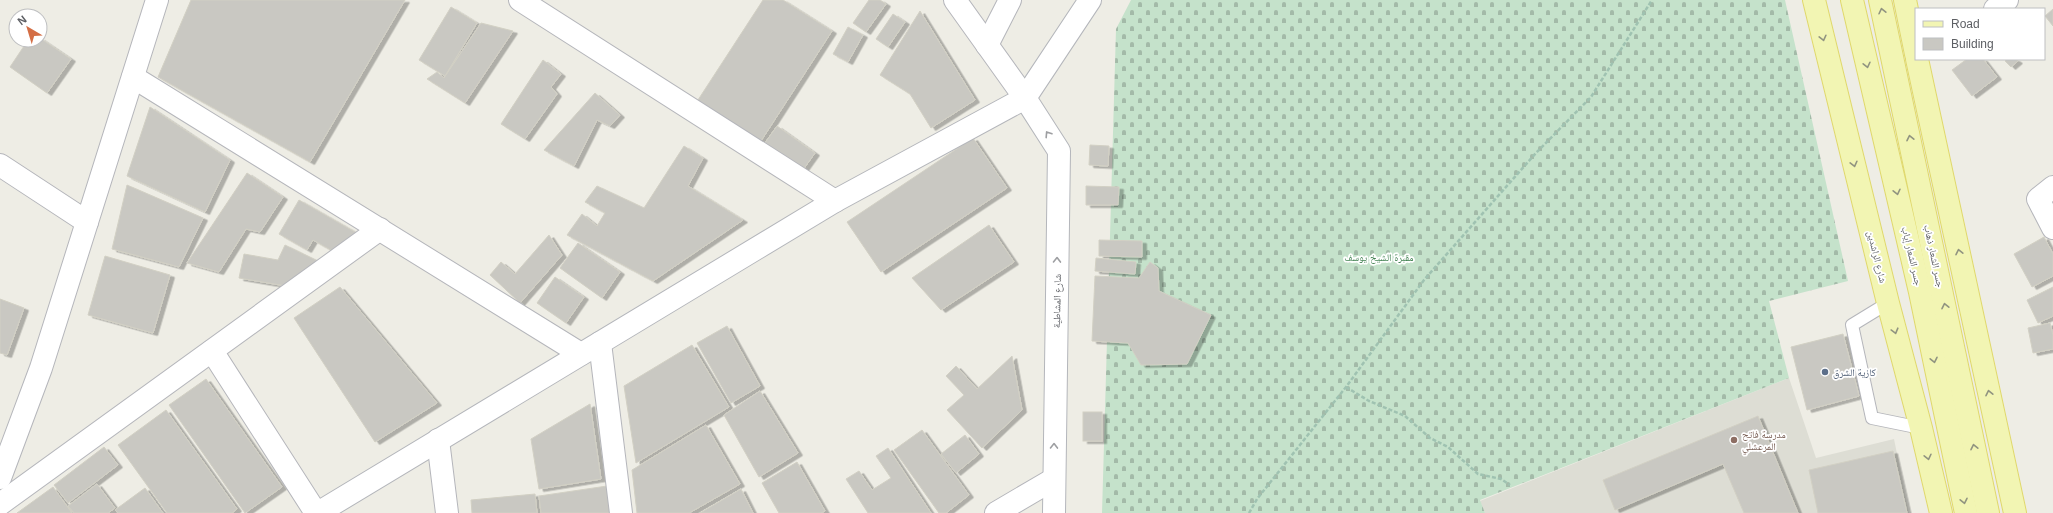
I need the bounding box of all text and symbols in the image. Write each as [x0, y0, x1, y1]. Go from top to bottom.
north arrow [8, 8, 48, 48]
one-way arrow [1879, 8, 1887, 14]
legend [1915, 8, 2045, 60]
text: N [15, 13, 29, 27]
text: Road [1951, 17, 1980, 31]
one-way arrow [1819, 35, 1827, 41]
text: Building [1951, 37, 1994, 51]
one-way arrow [1862, 61, 1871, 68]
one-way arrow [1046, 131, 1053, 138]
one-way arrow [1906, 135, 1914, 141]
one-way arrow [1849, 160, 1858, 167]
one-way arrow [1892, 189, 1900, 195]
street label: جسر الشعار ذهاب [1922, 224, 1946, 289]
street label: جسر الشعار إياب [1898, 225, 1924, 288]
street label: شارع الراشدين [1864, 230, 1889, 285]
one-way arrow [1955, 249, 1963, 255]
park label: مقبرة الشيخ يوسف [1344, 252, 1414, 264]
one-way arrow [1053, 257, 1061, 263]
street label: شارع المشاطية [1051, 273, 1064, 328]
one-way arrow [1941, 303, 1949, 310]
one-way arrow [1891, 328, 1899, 334]
one-way arrow [1930, 356, 1938, 363]
marker: كازية الشرق [1820, 367, 1830, 377]
place label: كازية الشرق [1833, 367, 1876, 379]
one-way arrow [1985, 390, 1993, 396]
place label: مدرسة فاتح المرعشلي [1742, 429, 1786, 454]
marker: مدرسة فاتح المرعشلي [1729, 435, 1739, 445]
one-way arrow [1050, 443, 1058, 449]
one-way arrow [1971, 444, 1979, 451]
one-way arrow [1924, 454, 1932, 460]
one-way arrow [1959, 497, 1967, 504]

